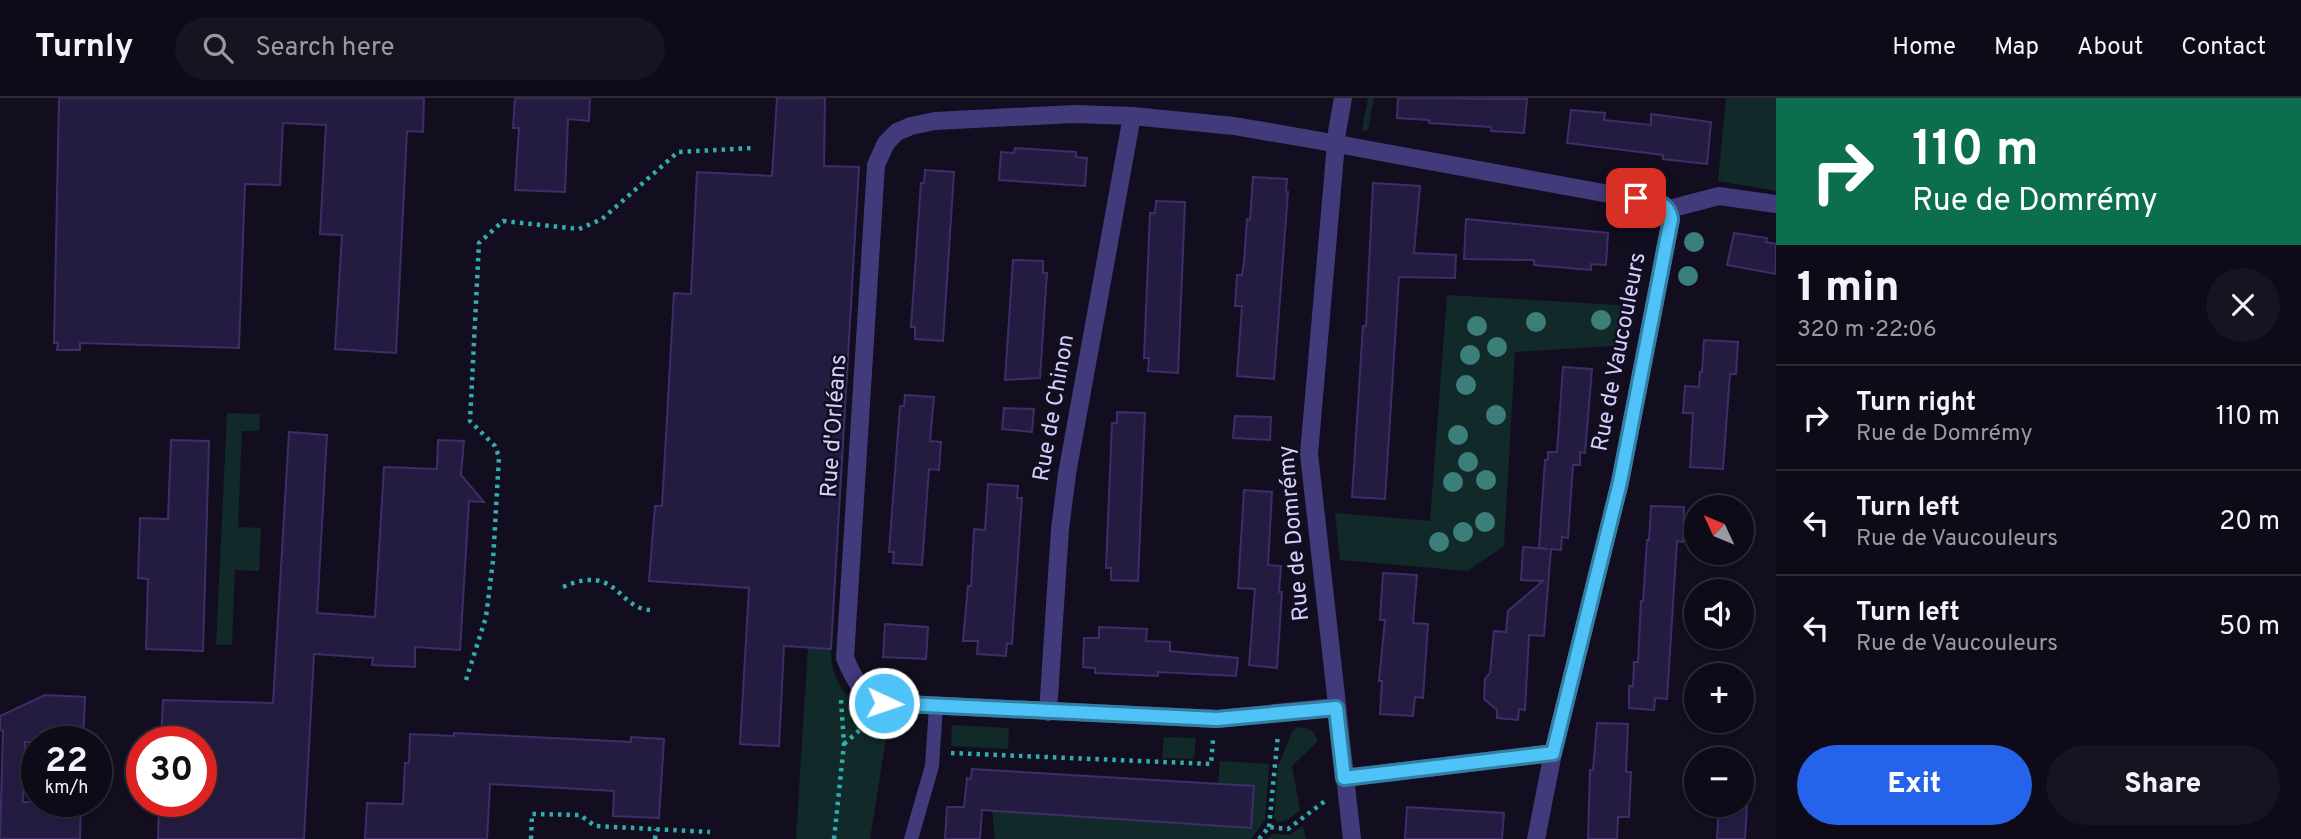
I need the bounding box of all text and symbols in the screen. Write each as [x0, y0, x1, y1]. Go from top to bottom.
search box [175, 17, 665, 80]
text: Turnly [35, 27, 133, 69]
icon: search [199, 29, 237, 67]
text: Search here [255, 32, 394, 65]
text: Home [1892, 33, 1956, 63]
text: Map [1994, 33, 2039, 63]
text: About [2077, 33, 2143, 63]
text: Contact [2181, 33, 2266, 63]
text: 110 m [1912, 121, 2039, 183]
icon: right [1797, 126, 1888, 217]
pin [1606, 168, 1666, 228]
icon: arrive [1617, 179, 1655, 217]
text: Rue de Domrémy [1912, 182, 2158, 222]
street label: Rue de Vaucouleurs [1586, 250, 1654, 454]
text: 1 min [1797, 263, 1900, 316]
button: close [2206, 268, 2280, 342]
text: 320 m · 22:06 [1797, 316, 1937, 345]
street label: Rue de Chinon [1028, 332, 1082, 484]
street label: Rue d'Orléans [816, 353, 854, 499]
text: Turn right [1856, 387, 1976, 420]
icon: right [1797, 399, 1835, 437]
text: 110 m [2216, 401, 2280, 434]
text: Rue de Domrémy [1856, 420, 2033, 449]
street label: Rue de Domrémy [1273, 444, 1317, 622]
text: Turn left [1856, 492, 1960, 525]
north arrow [1684, 495, 1754, 565]
map controls [1684, 495, 1754, 817]
icon: left [1797, 504, 1835, 542]
text: 20 m [2219, 506, 2280, 539]
text: Rue de Vaucouleurs [1856, 525, 2058, 554]
button: sound [1684, 579, 1754, 649]
text: Turn left [1856, 597, 1960, 630]
icon: left [1797, 609, 1835, 647]
text: 50 m [2219, 611, 2280, 644]
text: Rue de Vaucouleurs [1856, 630, 2058, 659]
button: + [1684, 663, 1754, 733]
position arrow [847, 666, 921, 740]
speed limit sign: 30 [126, 726, 217, 817]
text: 22 [45, 740, 88, 784]
button: Exit [1797, 745, 2032, 825]
button: Share [2046, 745, 2280, 825]
button: − [1684, 747, 1754, 817]
text: km/h [45, 777, 88, 800]

